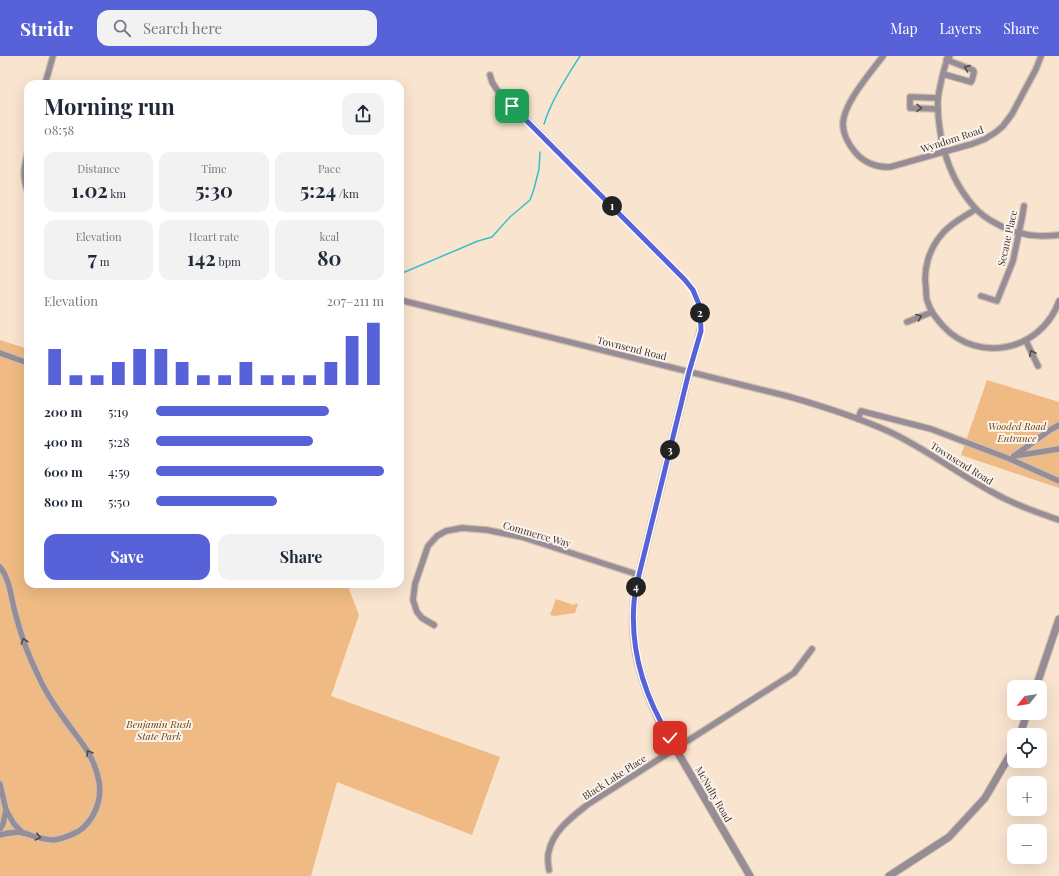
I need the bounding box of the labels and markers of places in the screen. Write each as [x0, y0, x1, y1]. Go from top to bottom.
pin [495, 89, 529, 123]
pin: 1 [602, 196, 622, 216]
pin: 2 [690, 303, 710, 323]
pin: 3 [660, 440, 680, 460]
pin: 4 [626, 577, 646, 597]
pin [653, 721, 687, 755]

